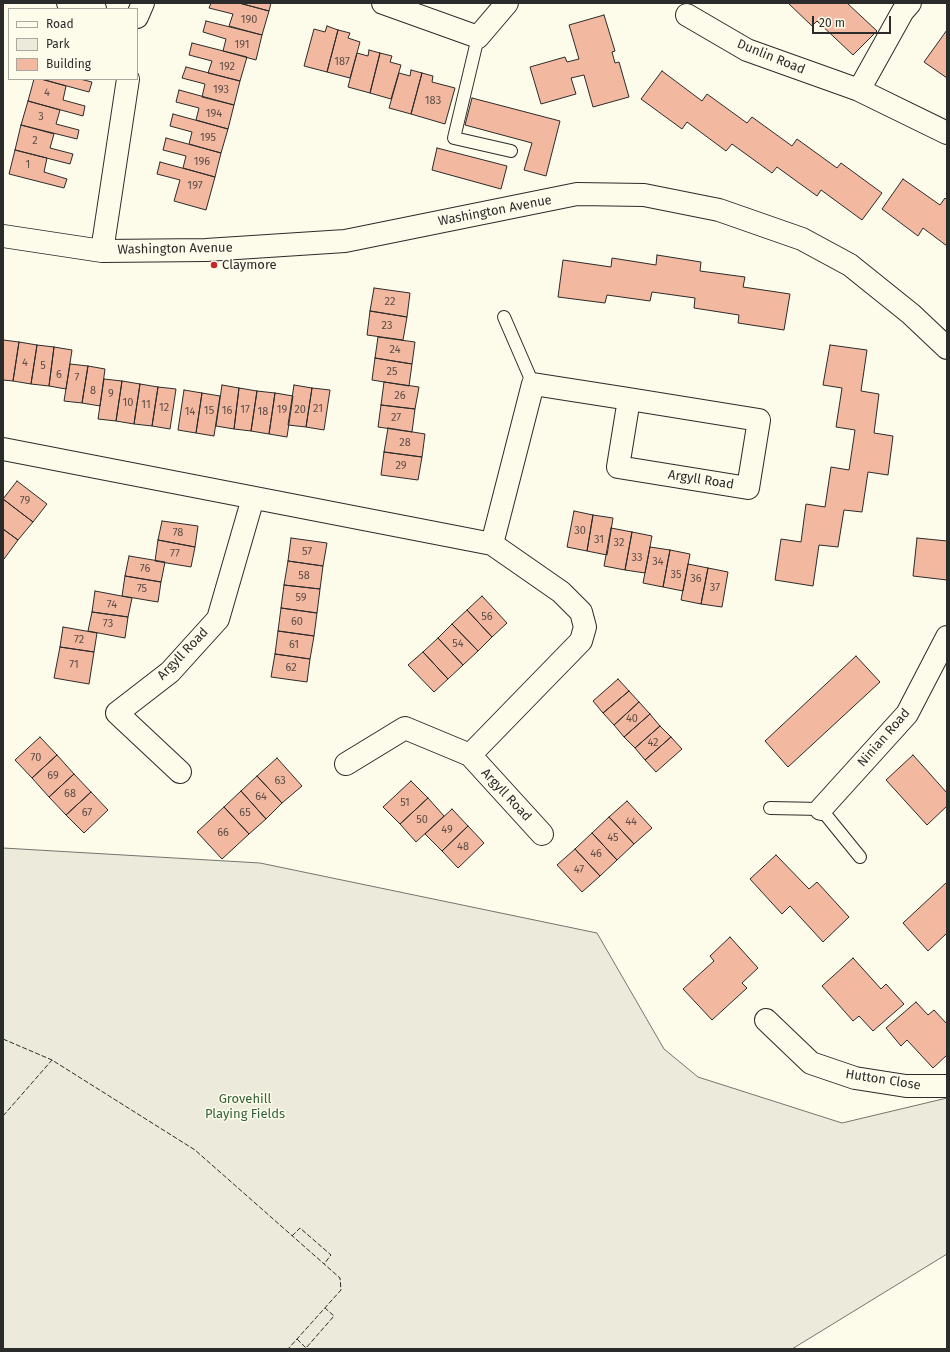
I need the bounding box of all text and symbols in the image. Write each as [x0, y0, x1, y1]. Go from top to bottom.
legend [8, 8, 138, 80]
scale bar [814, 8, 893, 34]
house number: 190 [241, 13, 257, 27]
text: 20 m [819, 16, 845, 30]
text: Road [46, 17, 74, 31]
street label: Dunlin Road [735, 36, 807, 78]
text: Park [46, 37, 70, 51]
house number: 191 [234, 38, 250, 52]
house number: 187 [334, 55, 350, 69]
text: Building [46, 57, 91, 71]
house number: 192 [219, 60, 235, 74]
house number: 193 [213, 83, 229, 97]
house number: 4 [44, 86, 50, 100]
house number: 183 [425, 94, 441, 108]
house number: 194 [206, 107, 222, 121]
house number: 3 [38, 110, 44, 124]
house number: 195 [200, 131, 216, 145]
house number: 2 [32, 134, 38, 148]
house number: 196 [194, 155, 210, 169]
house number: 1 [26, 158, 30, 172]
house number: 197 [187, 179, 203, 193]
street label: Washington Avenue [437, 192, 553, 230]
street label: Washington Avenue [117, 240, 233, 258]
place label: Claymore [222, 257, 277, 273]
marker: Claymore [209, 260, 219, 270]
house number: 22 [385, 295, 395, 309]
house number: 23 [382, 319, 392, 333]
house number: 24 [390, 343, 400, 357]
house number: 4 [22, 356, 28, 370]
house number: 5 [40, 359, 46, 373]
house number: 25 [387, 365, 397, 379]
house number: 6 [56, 368, 62, 382]
house number: 7 [75, 371, 79, 385]
house number: 8 [90, 384, 96, 398]
house number: 9 [108, 387, 114, 401]
house number: 26 [394, 389, 406, 403]
house number: 10 [123, 396, 133, 410]
house number: 11 [141, 398, 151, 412]
house number: 12 [159, 401, 169, 415]
house number: 21 [313, 402, 323, 416]
house number: 17 [240, 403, 250, 417]
house number: 19 [277, 403, 287, 417]
house number: 20 [294, 403, 306, 417]
house number: 15 [204, 404, 214, 418]
house number: 16 [222, 404, 232, 418]
house number: 14 [185, 405, 195, 419]
house number: 18 [258, 405, 268, 419]
house number: 27 [391, 411, 401, 425]
house number: 28 [399, 436, 411, 450]
house number: 29 [395, 459, 407, 473]
street label: Argyll Road [667, 467, 735, 493]
house number: 79 [20, 494, 30, 508]
house number: 30 [574, 524, 586, 538]
house number: 78 [173, 526, 183, 540]
house number: 31 [594, 533, 604, 547]
house number: 32 [614, 536, 624, 550]
house number: 57 [302, 545, 312, 559]
house number: 77 [170, 547, 180, 561]
house number: 33 [632, 551, 642, 565]
house number: 34 [652, 555, 664, 569]
house number: 76 [140, 562, 150, 576]
house number: 35 [671, 568, 681, 582]
house number: 58 [298, 569, 310, 583]
house number: 36 [690, 572, 702, 586]
house number: 37 [710, 581, 720, 595]
house number: 75 [137, 582, 147, 596]
house number: 59 [295, 591, 307, 605]
house number: 74 [107, 598, 117, 612]
house number: 56 [481, 610, 493, 624]
house number: 60 [291, 615, 303, 629]
house number: 73 [103, 617, 113, 631]
street label: Argyll Road [154, 625, 212, 683]
house number: 72 [74, 633, 84, 647]
house number: 54 [452, 637, 464, 651]
house number: 61 [289, 638, 299, 652]
house number: 71 [69, 658, 79, 672]
house number: 62 [285, 661, 297, 675]
street label: Ninian Road [855, 706, 913, 770]
house number: 40 [626, 712, 638, 726]
house number: 42 [647, 736, 659, 750]
house number: 70 [31, 751, 41, 765]
street label: Argyll Road [478, 765, 534, 825]
house number: 69 [47, 769, 59, 783]
house number: 63 [274, 774, 286, 788]
house number: 68 [64, 787, 76, 801]
house number: 64 [255, 790, 267, 804]
house number: 51 [400, 796, 410, 810]
house number: 67 [82, 806, 92, 820]
house number: 65 [239, 806, 251, 820]
house number: 50 [416, 813, 428, 827]
house number: 44 [625, 815, 637, 829]
house number: 49 [441, 823, 453, 837]
house number: 66 [217, 826, 229, 840]
house number: 45 [607, 831, 619, 845]
house number: 48 [457, 840, 469, 854]
house number: 46 [590, 847, 602, 861]
house number: 47 [574, 863, 584, 877]
street label: Hutton Close [844, 1066, 922, 1094]
park label: Grovehill Playing Fields [205, 1091, 285, 1122]

